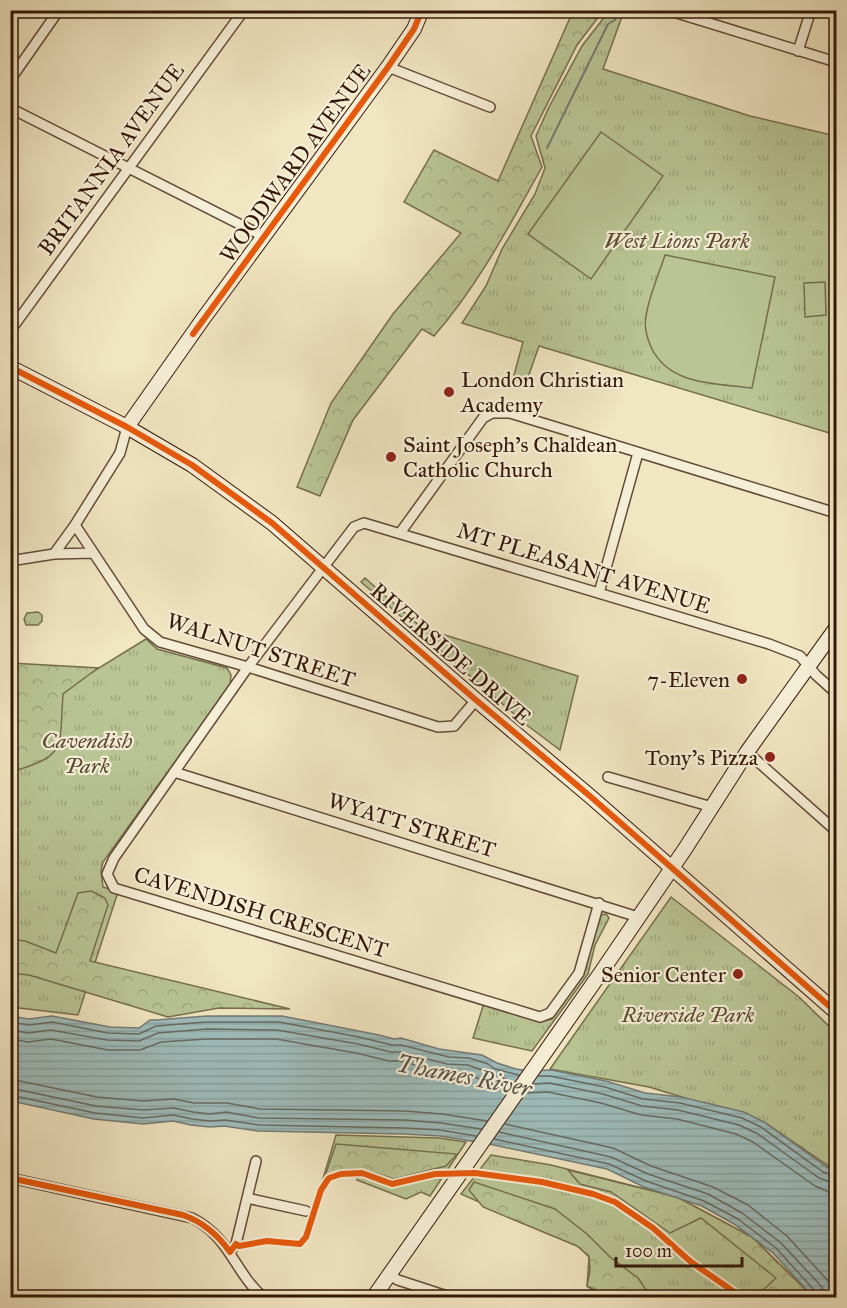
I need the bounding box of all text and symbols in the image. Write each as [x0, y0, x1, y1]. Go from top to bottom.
street label: BRITANNIA AVENUE [32, 57, 190, 260]
street label: WOODWARD AVENUE [214, 58, 376, 268]
park label: West Lions Park [604, 227, 750, 254]
place label: London Christian Academy [460, 366, 624, 418]
marker: London Christian Academy [442, 385, 456, 399]
place label: Saint Joseph's Chaldean Catholic Church [403, 431, 617, 483]
marker: Saint Joseph's Chaldean Catholic Church [384, 450, 398, 464]
street label: MT PLEASANT AVENUE [454, 517, 714, 620]
street label: RIVERSIDE DRIVE [365, 577, 537, 731]
street label: WALNUT STREET [163, 607, 359, 693]
place label: 7-Eleven [647, 666, 730, 693]
marker: 7-Eleven [735, 672, 749, 686]
park label: Cavendish Park [41, 727, 133, 779]
place label: Tony's Pizza [645, 744, 759, 771]
marker: Tony's Pizza [763, 750, 777, 764]
street label: WYATT STREET [325, 787, 499, 863]
street label: CAVENDISH CRESCENT [131, 860, 391, 964]
place label: Senior Center [601, 961, 727, 988]
marker: Senior Center [731, 967, 745, 981]
park label: Riverside Park [621, 1001, 755, 1028]
water label: Thames River [394, 1048, 536, 1104]
scale bar [616, 1230, 742, 1268]
text: 100 m [625, 1240, 672, 1262]

